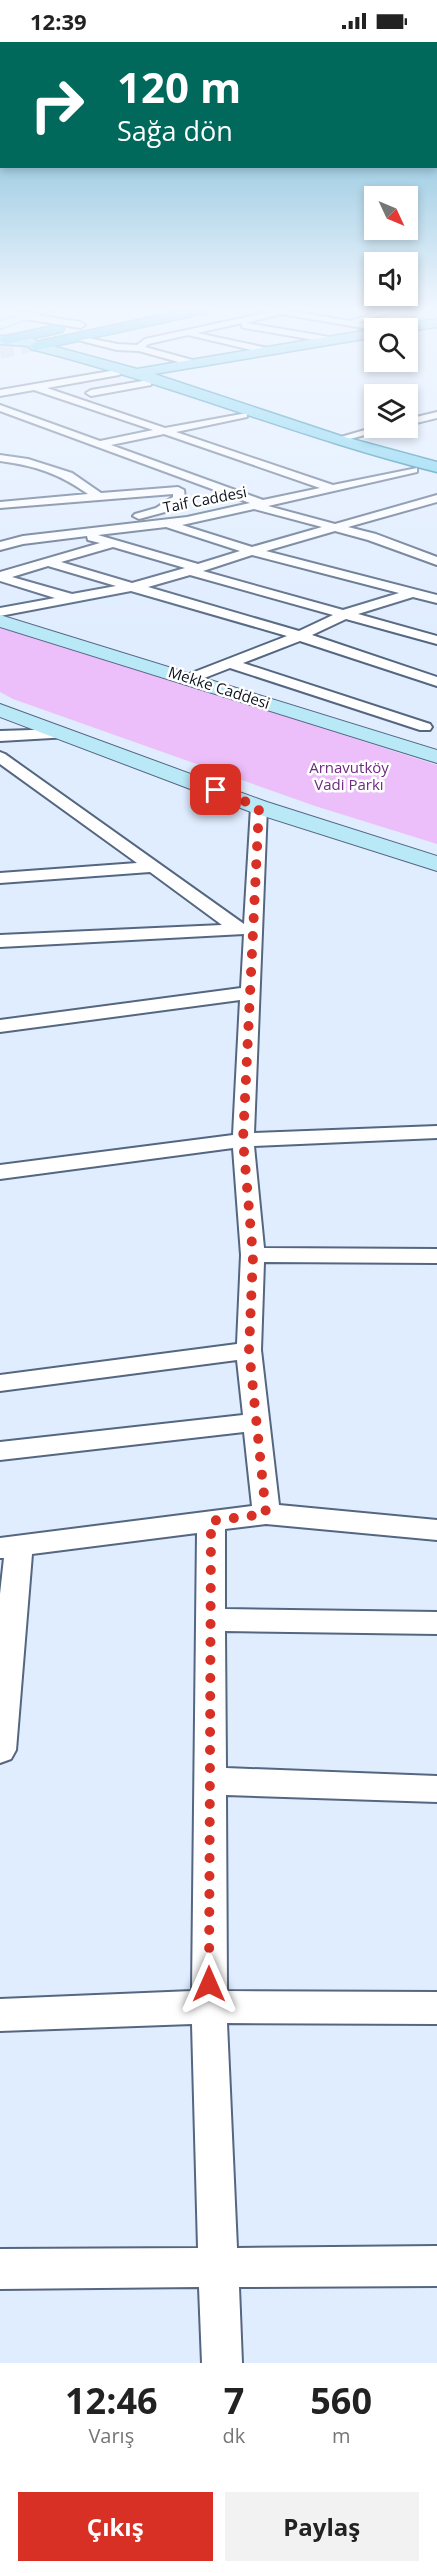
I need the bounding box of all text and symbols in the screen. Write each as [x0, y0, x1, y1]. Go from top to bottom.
text: 12:39 [30, 6, 87, 36]
text: 120 m [117, 58, 241, 115]
icon: right [18, 66, 96, 144]
text: Sağa dön [117, 112, 233, 149]
north arrow [364, 186, 418, 240]
map controls [364, 186, 418, 438]
button: sound [364, 252, 418, 306]
button: search [364, 318, 418, 372]
button: layers [364, 384, 418, 438]
street label: Taif Caddesi [161, 481, 248, 517]
street label: Mekke Caddesi [166, 661, 273, 713]
park label: Arnavutköy Vadi Parkı [309, 757, 389, 794]
pin [190, 764, 241, 815]
icon: arrive [199, 773, 232, 806]
position arrow [177, 1952, 241, 2016]
text: 12:46 [65, 2376, 158, 2425]
text: 7 [224, 2376, 244, 2425]
text: 560 [310, 2376, 372, 2425]
text: Varış [88, 2422, 134, 2449]
text: dk [223, 2422, 245, 2449]
text: m [332, 2422, 350, 2449]
button: Çıkış [18, 2492, 213, 2561]
button: Paylaş [225, 2492, 419, 2561]

